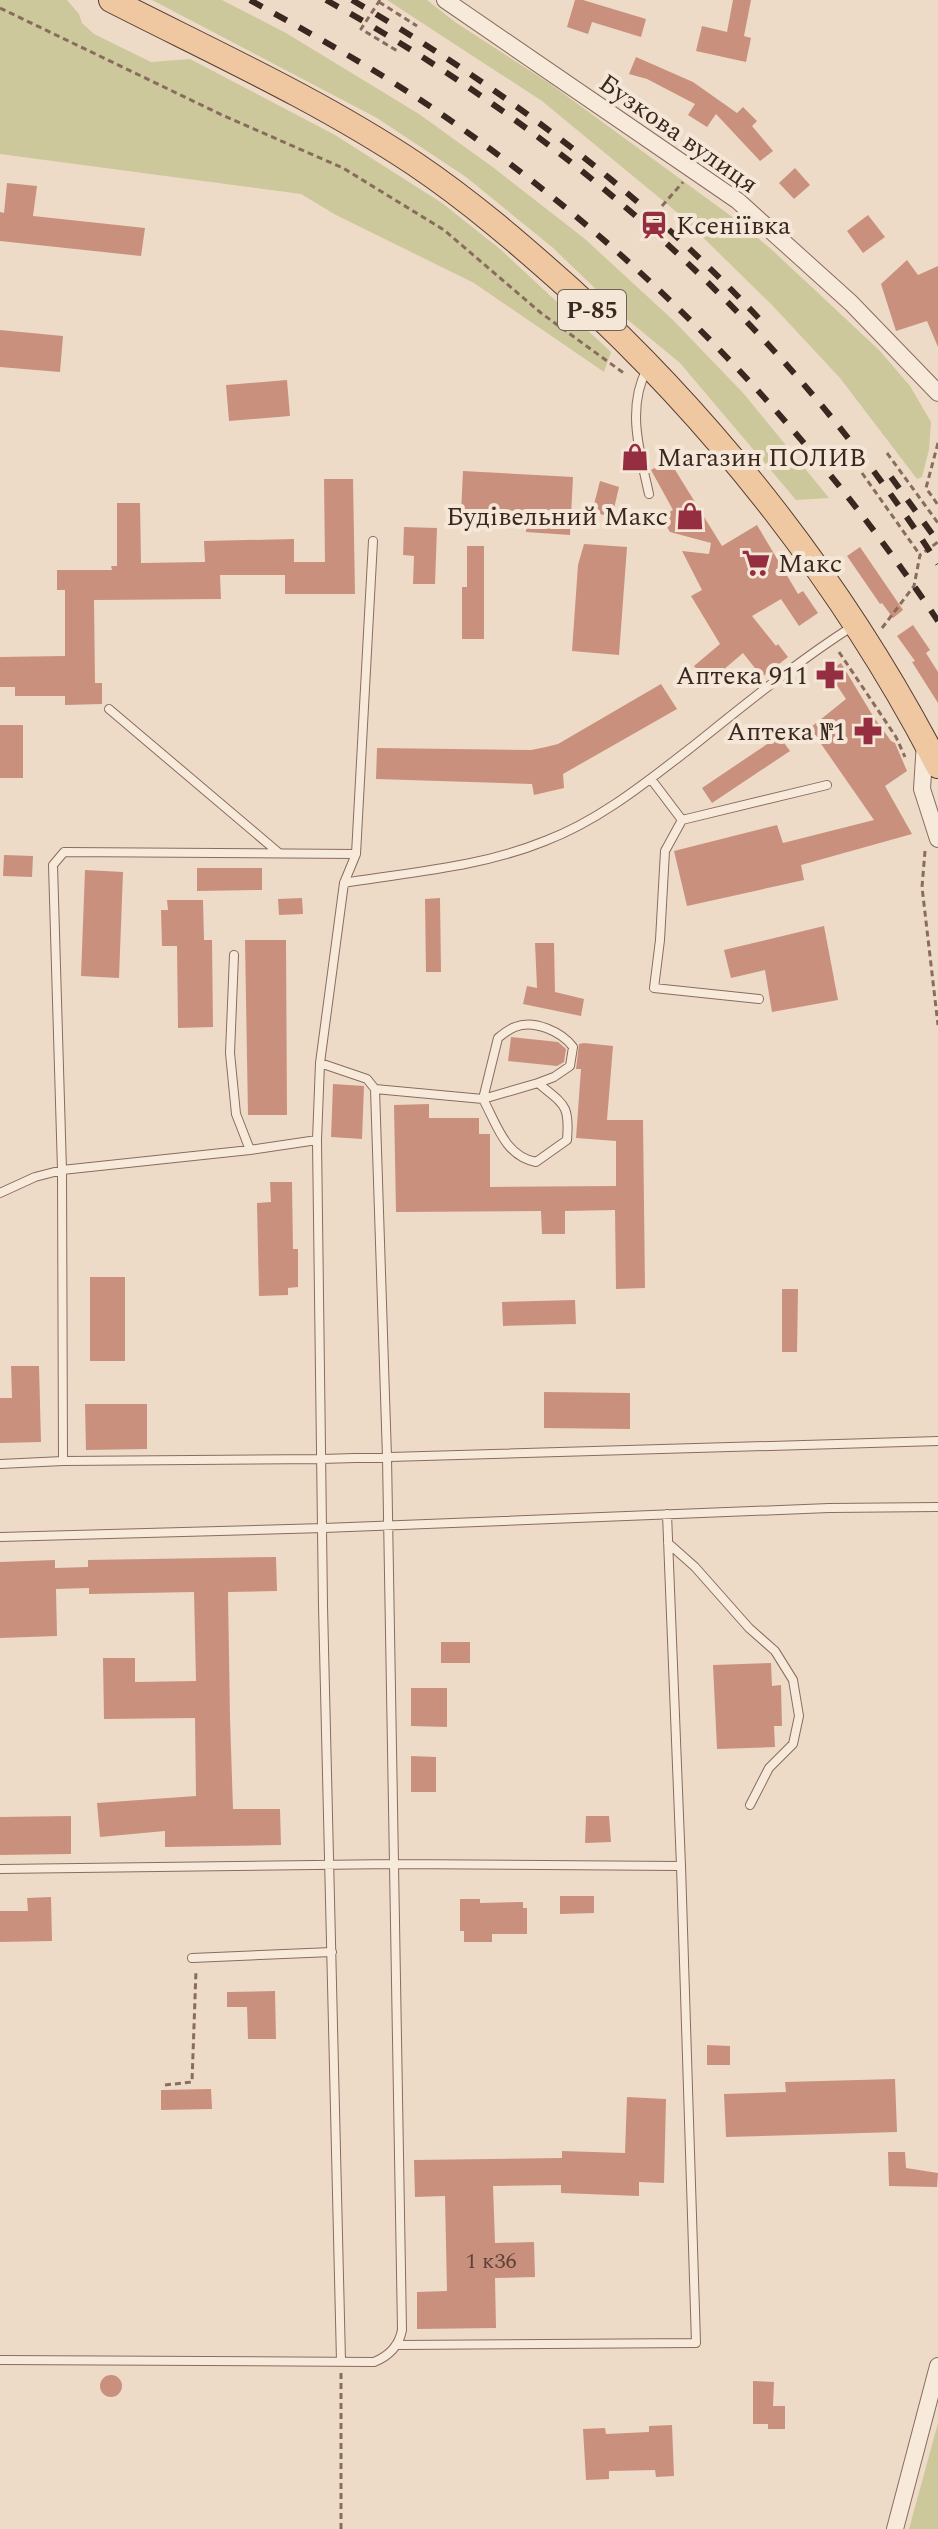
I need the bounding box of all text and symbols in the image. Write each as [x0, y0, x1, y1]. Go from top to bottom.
street label: Бузкова вулиця [590, 64, 766, 204]
place label: Ксеніївка [676, 206, 791, 246]
station icon: Ксеніївка [639, 210, 669, 240]
road number: Р-85 [558, 290, 626, 330]
place label: Магазин ПОЛИВ [657, 438, 866, 478]
shop icon: Магазин ПОЛИВ [620, 442, 650, 472]
place label: Будівельний Макс [446, 497, 668, 537]
shop icon: Будівельний Макс [675, 501, 705, 531]
place label: Макс [778, 544, 842, 584]
supermarket icon: Макс [741, 548, 771, 578]
place label: Аптека 911 [676, 656, 808, 696]
pharmacy icon: Аптека 911 [815, 660, 845, 690]
place label: Аптека №1 [727, 712, 846, 752]
pharmacy icon: Аптека №1 [853, 716, 883, 746]
house number: 1 к36 [466, 2245, 516, 2278]

